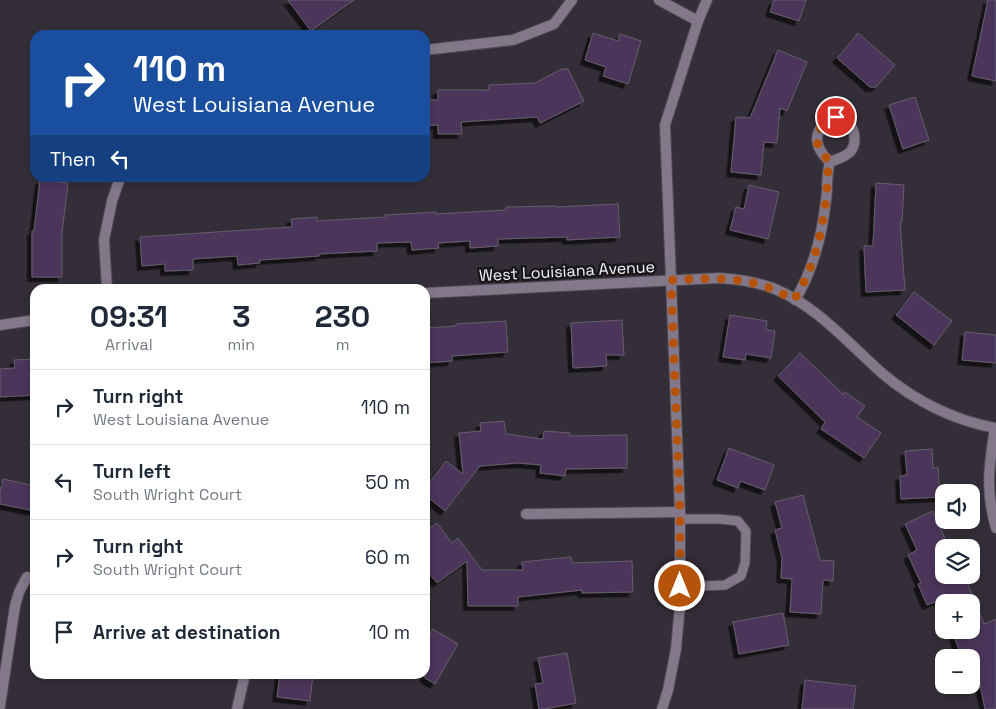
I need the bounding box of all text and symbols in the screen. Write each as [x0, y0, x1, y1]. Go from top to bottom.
text: 110 m [133, 47, 226, 91]
icon: right [50, 50, 115, 115]
text: West Louisiana Avenue [133, 90, 375, 118]
pin [815, 96, 857, 138]
icon: arrive [822, 103, 850, 131]
icon: left [106, 145, 134, 173]
text: Then [50, 147, 96, 172]
street label: West Louisiana Avenue [478, 256, 656, 286]
text: 09:31 [90, 297, 168, 336]
text: 3 [232, 297, 250, 336]
text: 230 [315, 297, 370, 336]
text: Arrival [105, 334, 153, 355]
text: min [228, 334, 255, 355]
text: m [336, 334, 349, 355]
text: Turn right [93, 384, 183, 409]
icon: right [50, 393, 78, 421]
text: 110 m [361, 395, 410, 420]
text: West Louisiana Avenue [93, 409, 269, 430]
text: Turn left [93, 459, 171, 484]
icon: left [50, 468, 78, 496]
text: 50 m [365, 470, 410, 495]
text: South Wright Court [93, 484, 242, 505]
map controls [935, 484, 980, 694]
button: sound [935, 484, 980, 529]
text: Turn right [93, 534, 183, 559]
button: layers [935, 539, 980, 584]
icon: right [50, 543, 78, 571]
text: 60 m [365, 545, 410, 570]
text: South Wright Court [93, 559, 242, 580]
position arrow [653, 559, 705, 611]
button: + [935, 594, 980, 639]
icon: arrive [50, 618, 78, 646]
text: Arrive at destination [93, 620, 281, 645]
text: 10 m [369, 620, 410, 645]
button: − [935, 649, 980, 694]

